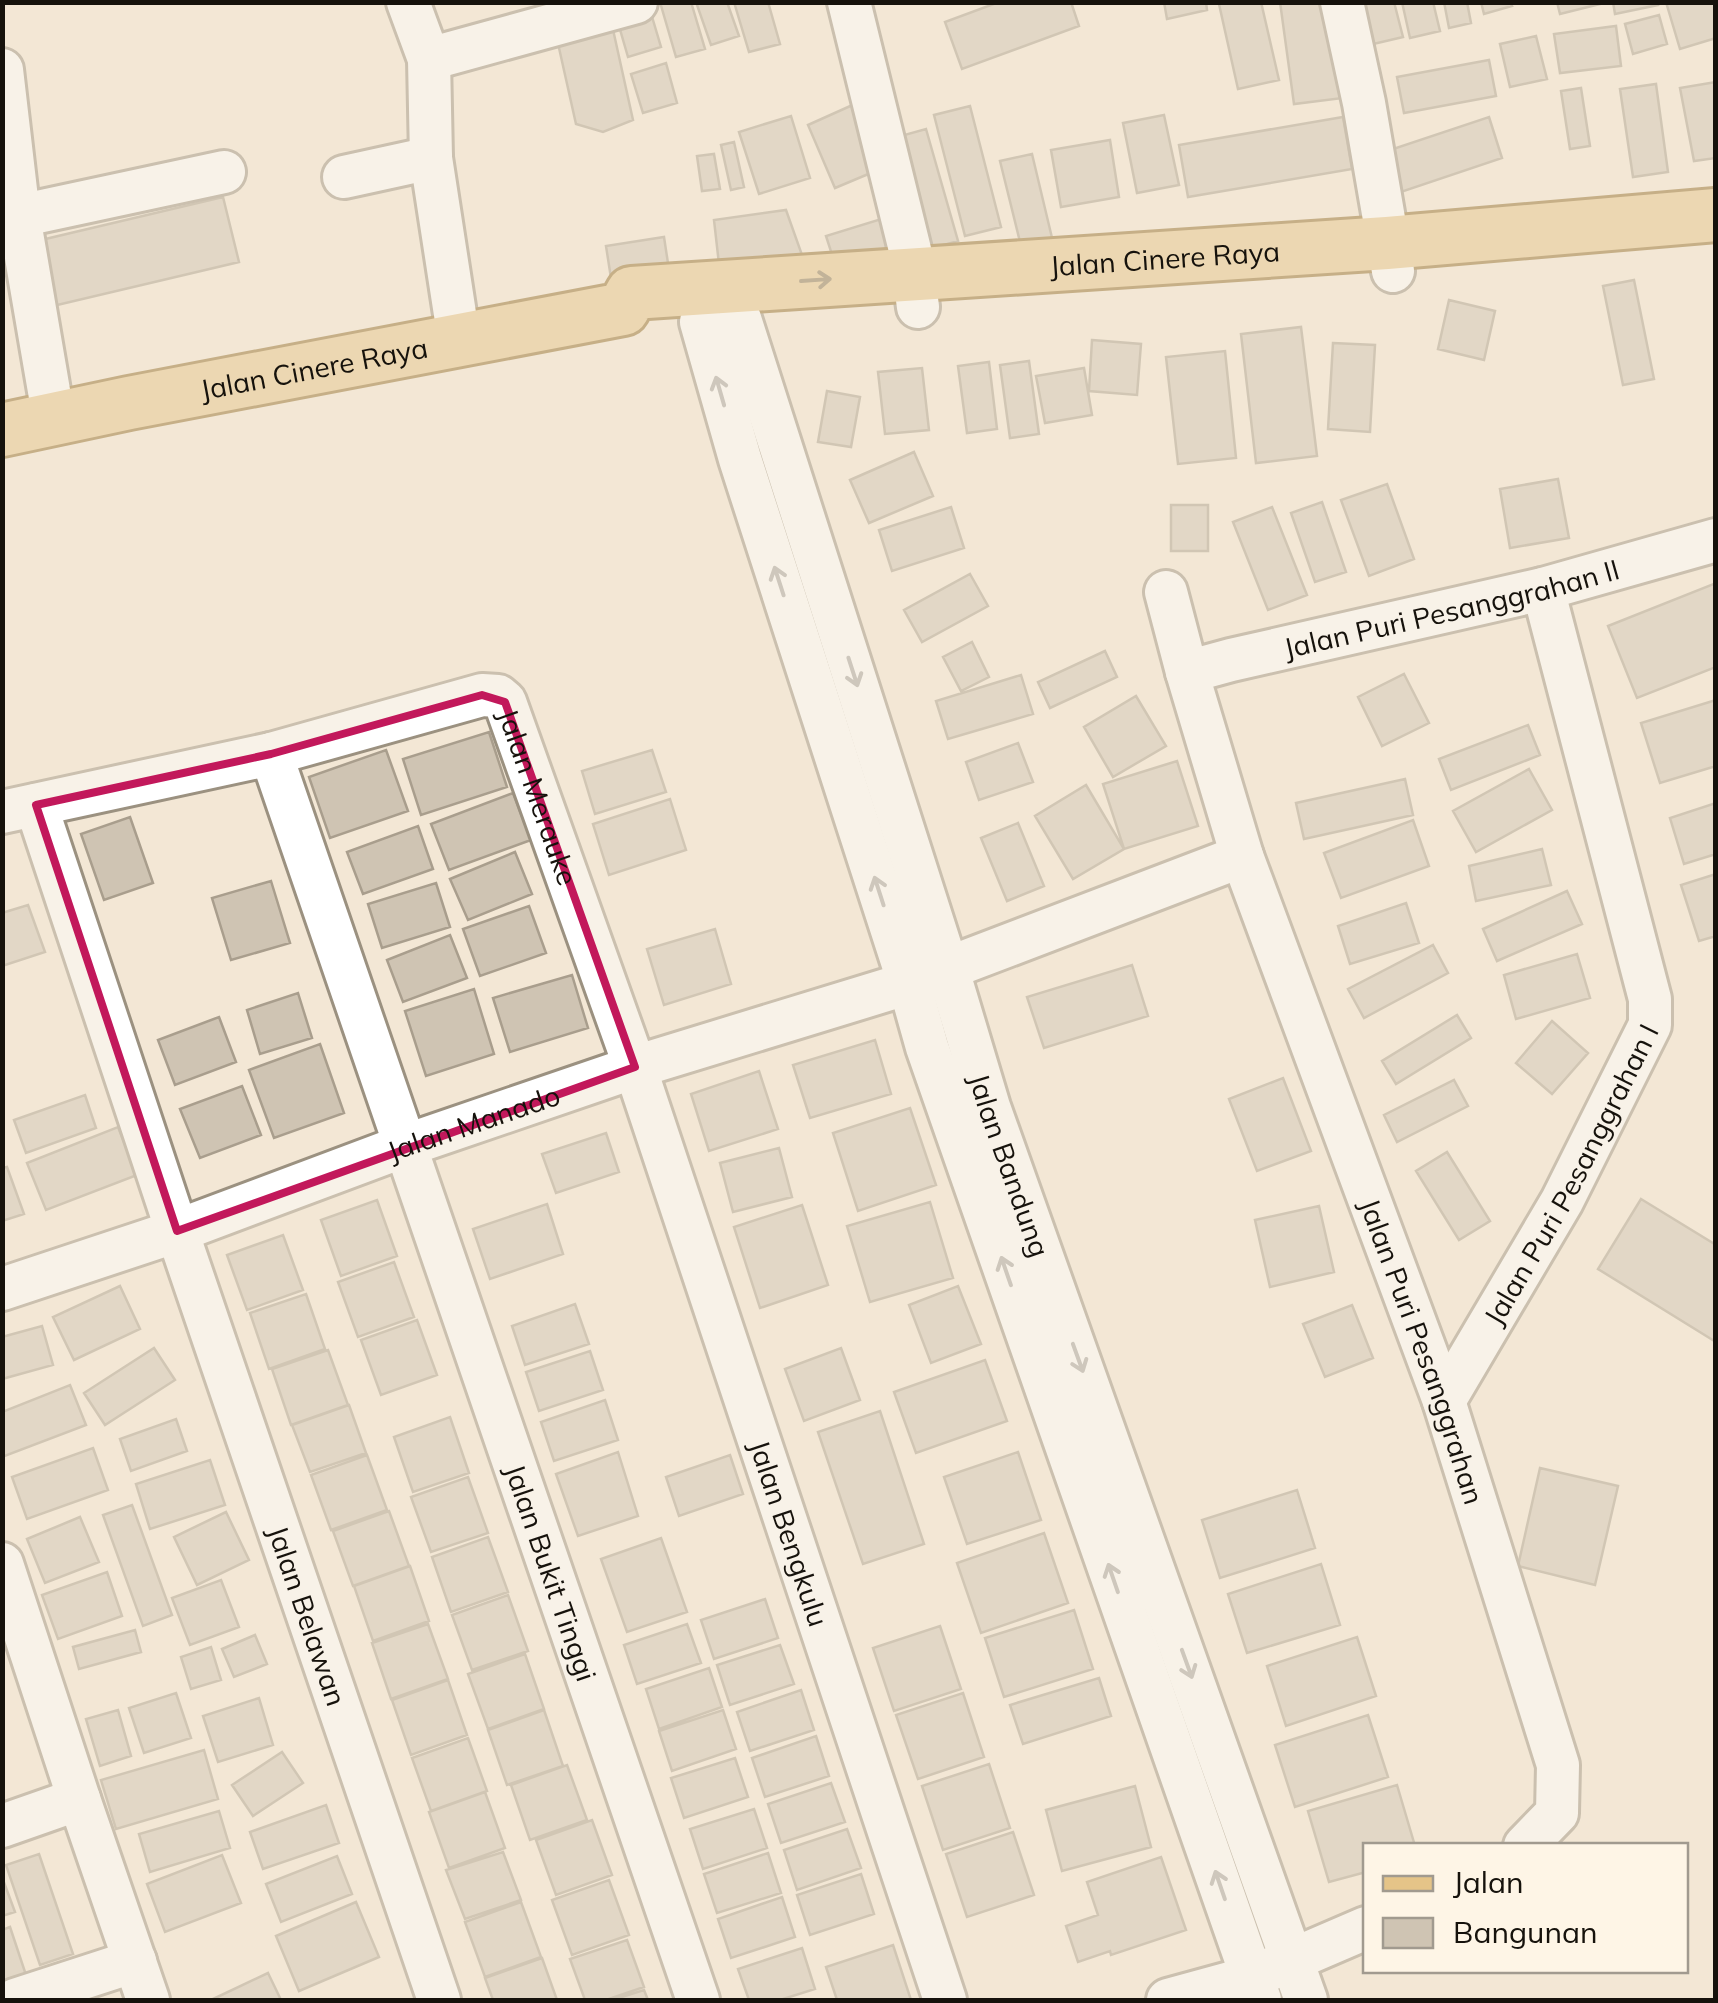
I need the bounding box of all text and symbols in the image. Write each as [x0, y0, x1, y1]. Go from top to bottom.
street label: Jalan Cinere Raya [1049, 233, 1281, 283]
one-way arrow [799, 270, 831, 289]
street label: Jalan Cinere Raya [197, 329, 430, 407]
one-way arrow [710, 376, 728, 407]
street label: Jalan Puri Pesanggrahan II [1280, 551, 1623, 665]
one-way arrow [769, 566, 787, 598]
one-way arrow [845, 655, 863, 687]
street label: Jalan Merauke [491, 704, 586, 890]
one-way arrow [869, 875, 887, 907]
street label: Jalan Puri Pesanggrahan I [1476, 1018, 1665, 1331]
street label: Jalan Bandung [962, 1069, 1058, 1261]
street label: Jalan Manado [382, 1077, 564, 1168]
street label: Jalan Puri Pesanggrahan [1353, 1193, 1493, 1508]
one-way arrow [995, 1256, 1013, 1288]
one-way arrow [1070, 1342, 1088, 1373]
street label: Jalan Bengkulu [743, 1435, 837, 1631]
street label: Jalan Bukit Tinggi [498, 1459, 605, 1685]
street label: Jalan Belawan [261, 1521, 355, 1710]
one-way arrow [1103, 1563, 1121, 1594]
one-way arrow [1179, 1648, 1197, 1679]
legend [1363, 1843, 1688, 1973]
text: Jalan [1453, 1863, 1524, 1901]
one-way arrow [1210, 1870, 1228, 1901]
text: Bangunan [1453, 1913, 1598, 1951]

